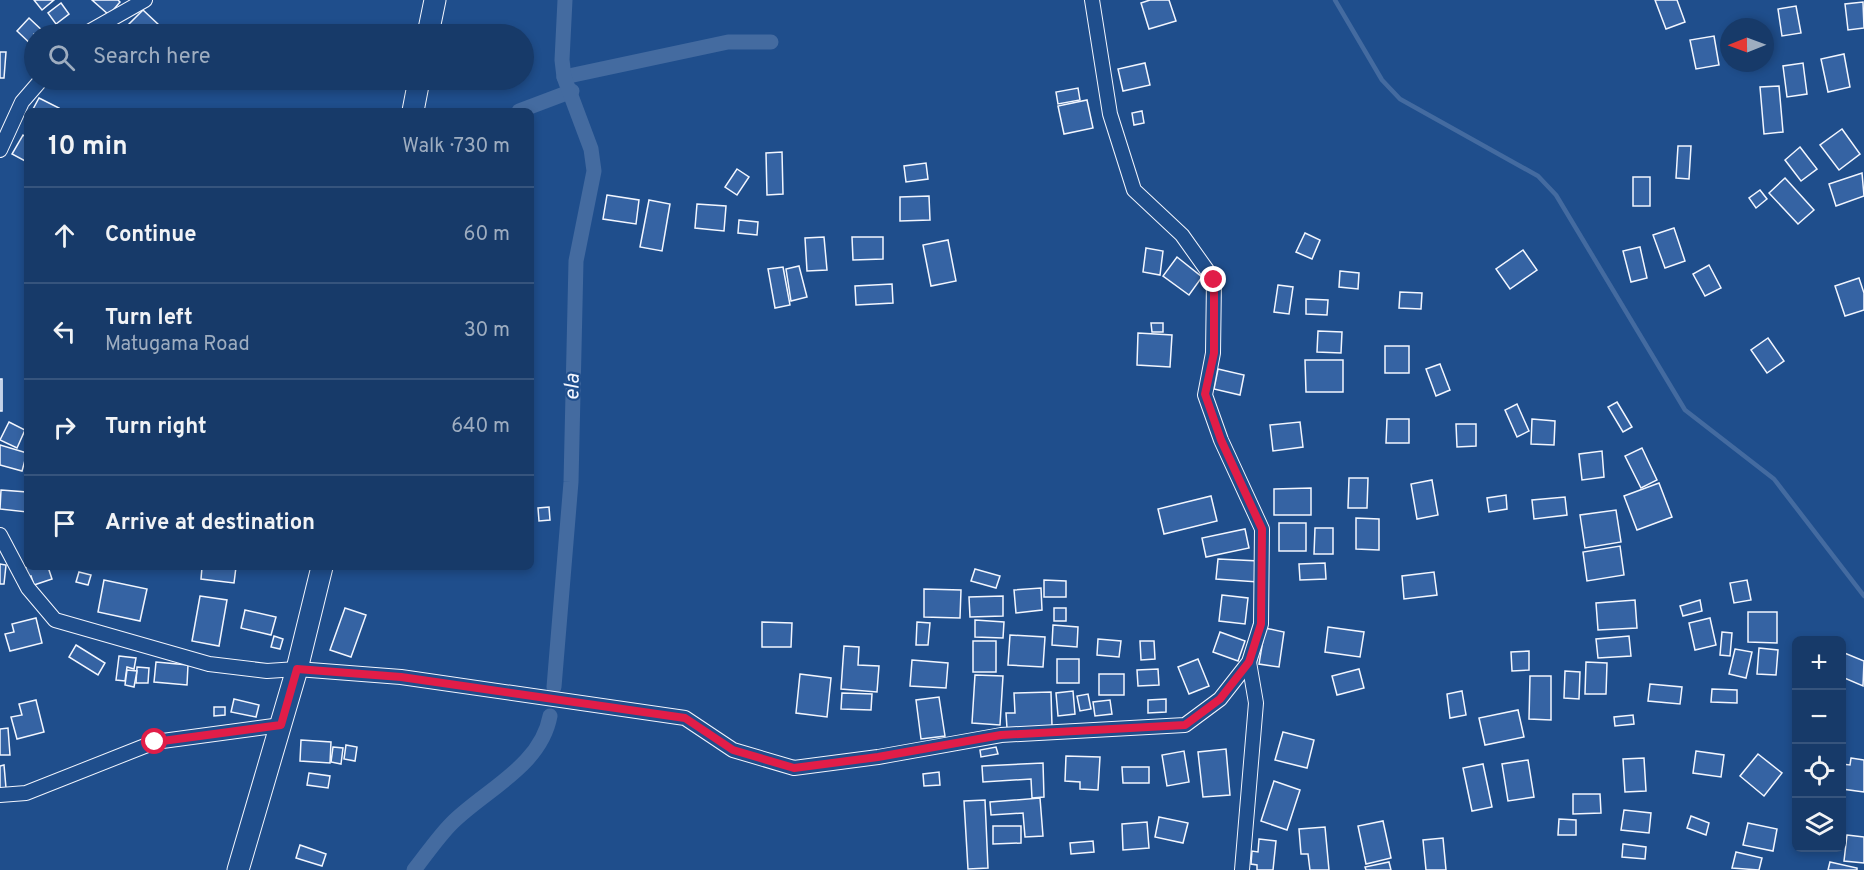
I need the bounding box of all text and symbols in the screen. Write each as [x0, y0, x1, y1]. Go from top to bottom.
north arrow [1720, 18, 1774, 72]
search box [24, 24, 534, 90]
icon: search [45, 41, 78, 74]
text: Search here [93, 44, 211, 71]
text: 10 min [48, 131, 128, 164]
text: Walk · 730 m [402, 134, 510, 160]
icon: ahead [48, 219, 81, 252]
text: Continue [105, 222, 196, 249]
text: 60 m [464, 222, 510, 248]
route end [1200, 266, 1226, 292]
text: Turn left [105, 305, 193, 332]
icon: left [48, 315, 81, 348]
text: 30 m [464, 318, 510, 344]
text: Matugama Road [105, 332, 250, 358]
water label: ela [559, 373, 587, 401]
icon: right [48, 411, 81, 444]
text: Turn right [105, 414, 207, 441]
text: 640 m [451, 414, 510, 440]
icon: arrive [48, 507, 81, 540]
text: Arrive at destination [105, 510, 315, 537]
map controls [1792, 636, 1846, 852]
button: + [1792, 636, 1846, 690]
button: − [1792, 690, 1846, 744]
route start [141, 728, 167, 754]
button: locate [1792, 744, 1846, 798]
button: layers [1792, 798, 1846, 852]

